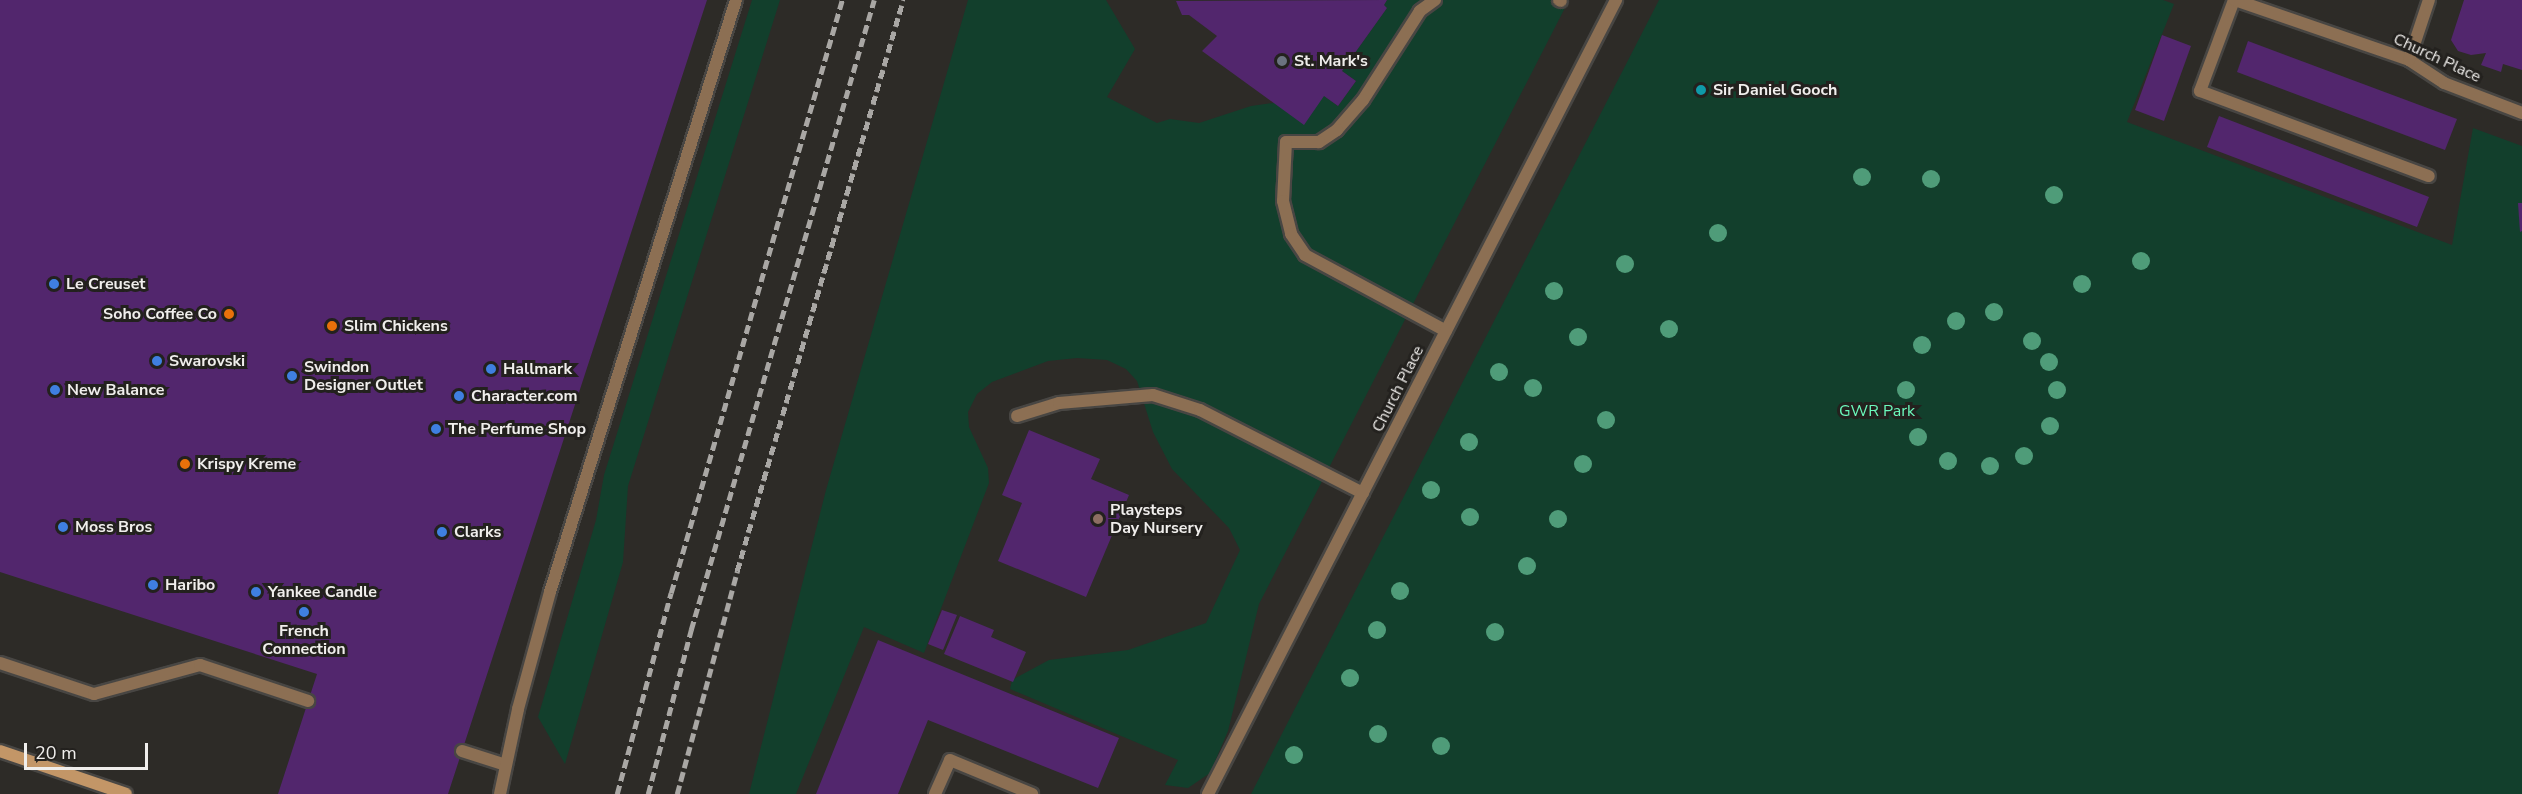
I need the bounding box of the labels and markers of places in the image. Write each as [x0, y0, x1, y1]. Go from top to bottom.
place label: St. Mark's [1294, 51, 1368, 71]
marker: St. Mark's [1275, 54, 1289, 68]
place label: Sir Daniel Gooch [1713, 80, 1837, 100]
marker: Sir Daniel Gooch [1694, 83, 1708, 97]
place label: Le Creuset [66, 274, 145, 294]
marker: Le Creuset [47, 277, 61, 291]
place label: Soho Coffee Co [103, 304, 217, 324]
marker: Soho Coffee Co [222, 307, 236, 321]
place label: Slim Chickens [344, 316, 448, 336]
marker: Slim Chickens [325, 319, 339, 333]
place label: Swarovski [169, 351, 245, 371]
marker: Swarovski [150, 354, 164, 368]
place label: Swindon Designer Outlet [304, 357, 423, 395]
place label: Hallmark [503, 359, 572, 379]
marker: Hallmark [484, 362, 498, 376]
marker: Swindon Designer Outlet [285, 369, 299, 383]
place label: New Balance [67, 380, 165, 400]
marker: New Balance [48, 383, 62, 397]
place label: Character.com [471, 386, 577, 406]
marker: Character.com [452, 389, 466, 403]
place label: The Perfume Shop [448, 419, 586, 439]
marker: The Perfume Shop [429, 422, 443, 436]
place label: Krispy Kreme [197, 454, 296, 474]
marker: Krispy Kreme [178, 457, 192, 471]
place label: Playsteps Day Nursery [1110, 500, 1203, 538]
marker: Playsteps Day Nursery [1091, 512, 1105, 526]
place label: Moss Bros [75, 517, 152, 537]
marker: Moss Bros [56, 520, 70, 534]
place label: Clarks [454, 522, 501, 542]
marker: Clarks [435, 525, 449, 539]
place label: Haribo [165, 575, 215, 595]
marker: Haribo [146, 578, 160, 592]
place label: Yankee Candle [268, 582, 377, 602]
marker: Yankee Candle [249, 585, 263, 599]
marker: French Connection [297, 605, 311, 619]
place label: French Connection [262, 621, 346, 659]

